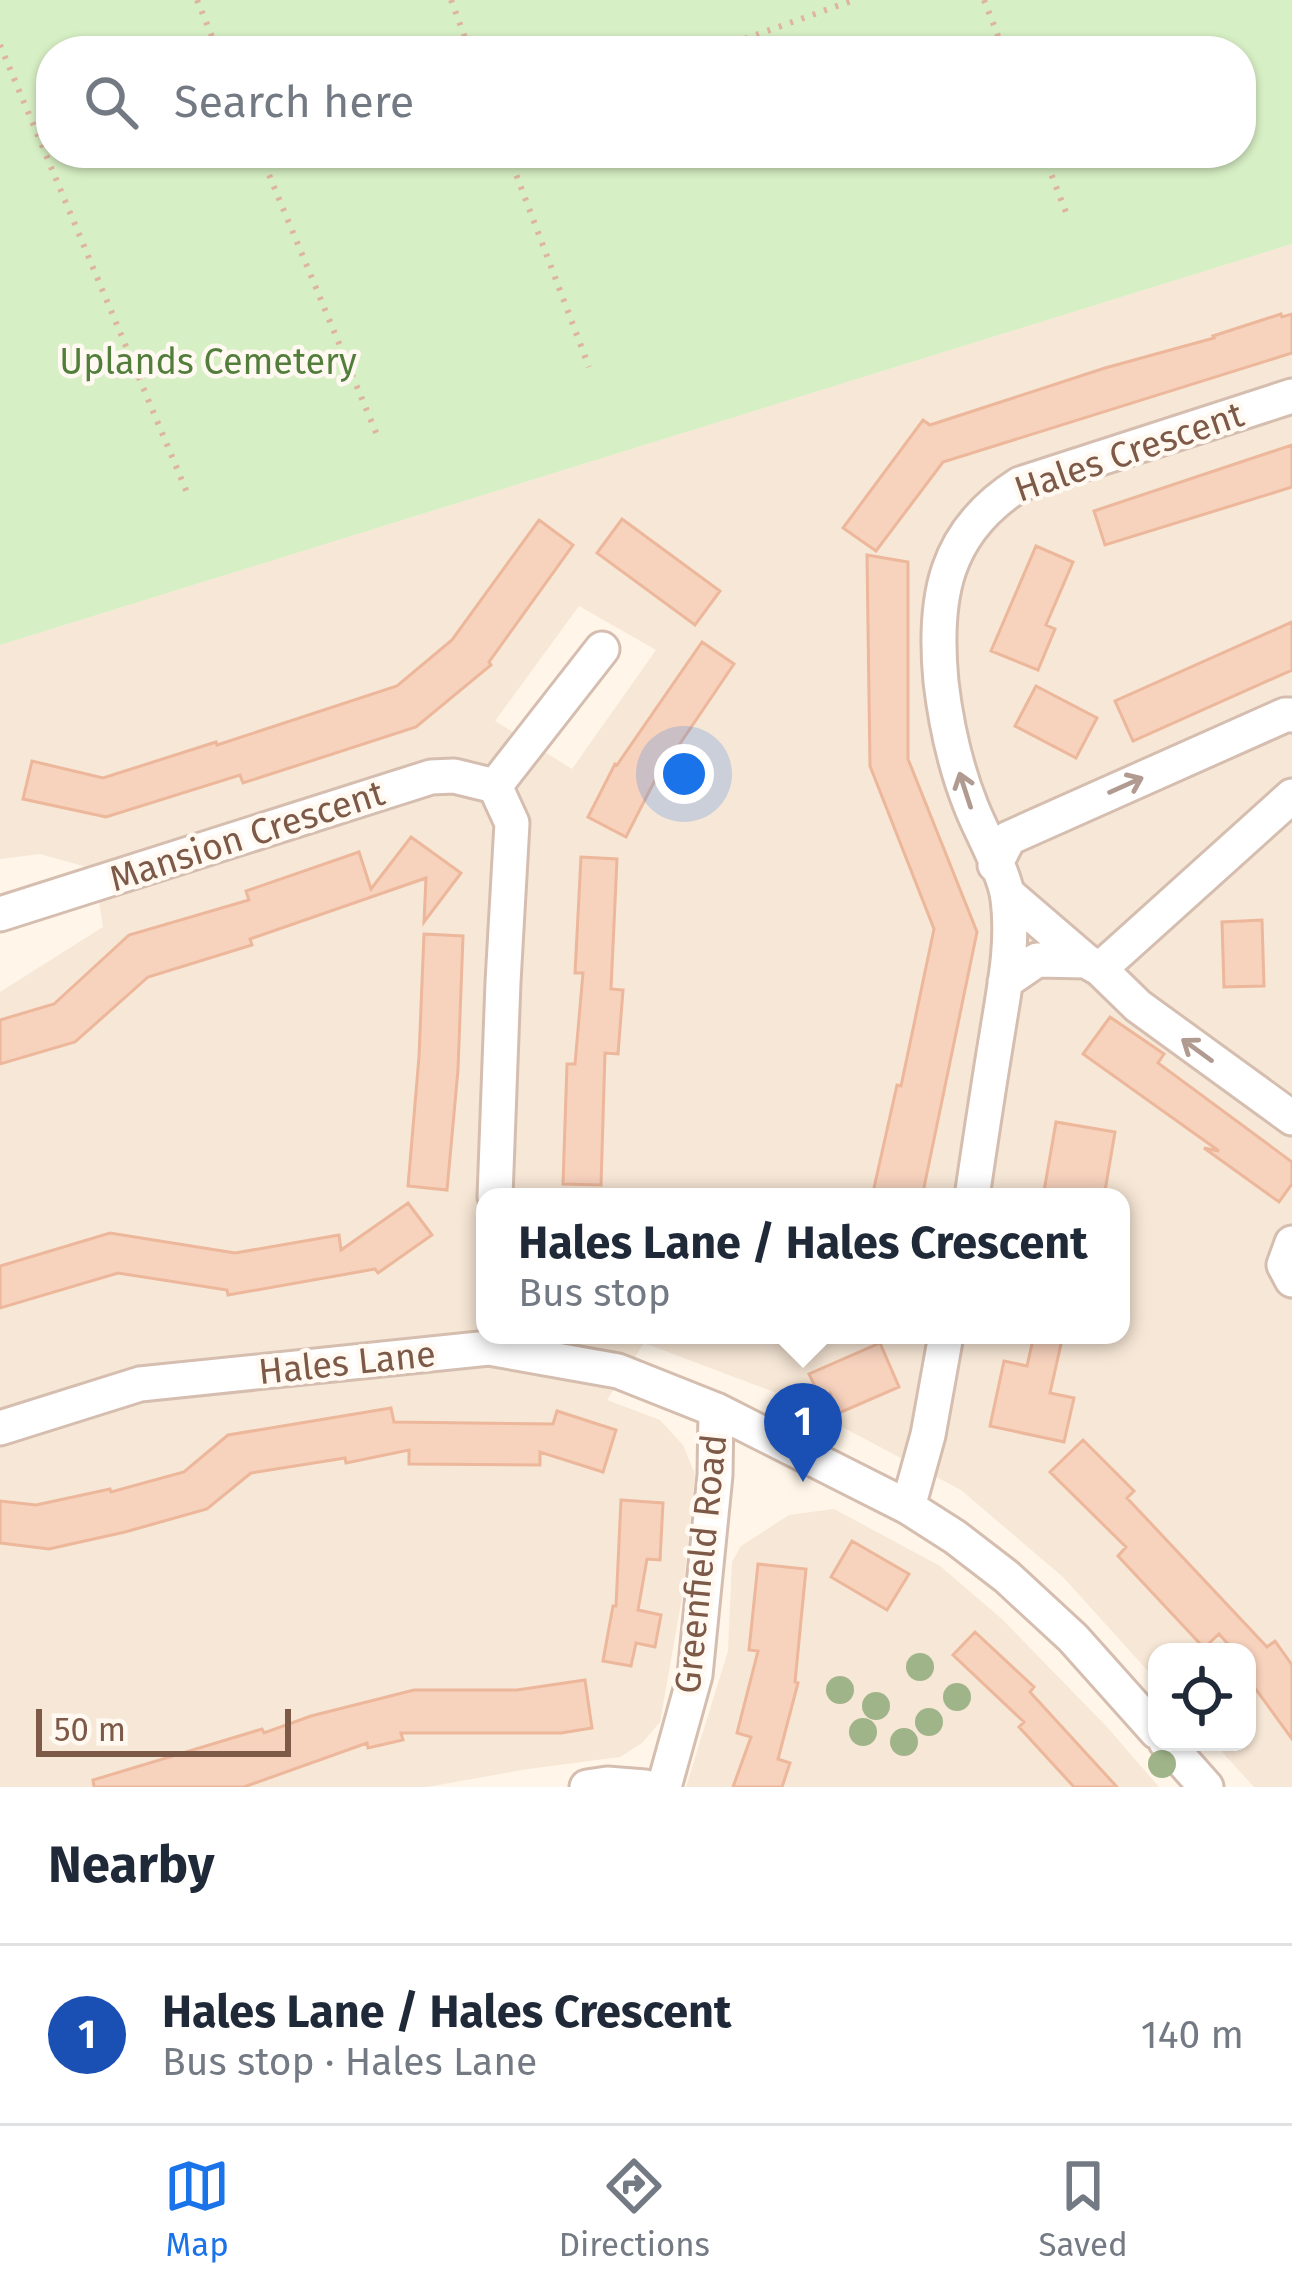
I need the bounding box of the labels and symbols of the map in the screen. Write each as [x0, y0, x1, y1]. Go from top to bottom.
park label: Uplands Cemetery [59, 340, 357, 384]
street label: Hales Crescent [1009, 392, 1249, 512]
your location [654, 744, 714, 804]
street label: Mansion Crescent [104, 771, 390, 901]
one-way arrow [953, 772, 975, 810]
one-way arrow [1107, 773, 1143, 795]
one-way arrow [1181, 1037, 1214, 1063]
street label: Hales Lane [256, 1332, 438, 1394]
pin: 1 [764, 1383, 842, 1482]
street label: Greenfield Road [665, 1432, 737, 1696]
scale bar [36, 1703, 291, 1756]

